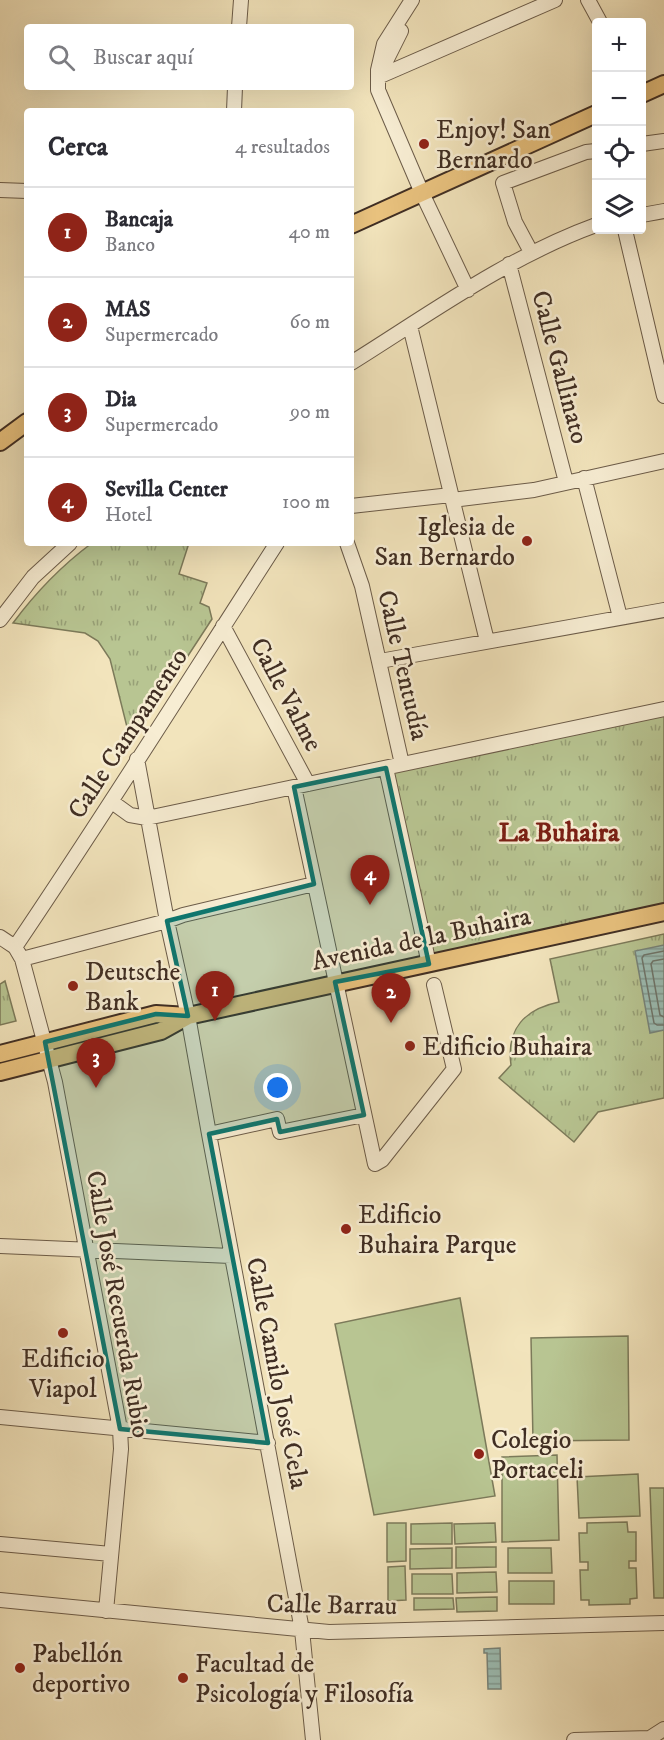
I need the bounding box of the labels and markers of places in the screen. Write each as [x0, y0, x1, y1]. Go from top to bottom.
place label: Enjoy! San Bernardo [436, 114, 551, 177]
marker: Enjoy! San Bernardo [417, 137, 431, 151]
place label: Iglesia de San Bernardo [374, 511, 515, 574]
marker: Iglesia de San Bernardo [520, 534, 534, 548]
pin: 4 [350, 856, 389, 905]
place label: Deutsche Bank [85, 956, 180, 1019]
pin: 1 [196, 972, 234, 1021]
pin: 2 [372, 974, 410, 1023]
marker: Deutsche Bank [66, 979, 80, 993]
place label: Edificio Buhaira [422, 1031, 592, 1064]
pin: 3 [76, 1038, 116, 1088]
marker: Edificio Buhaira [403, 1039, 417, 1053]
place label: Edificio Buhaira Parque [358, 1199, 517, 1262]
marker: Edificio Buhaira Parque [339, 1222, 353, 1236]
marker: Edificio Viapol [56, 1326, 70, 1340]
place label: Edificio Viapol [21, 1343, 105, 1406]
place label: Colegio Portaceli [491, 1424, 584, 1487]
marker: Colegio Portaceli [472, 1447, 486, 1461]
place label: Pabellón deportivo [32, 1638, 130, 1701]
place label: Facultad de Psicología y Filosofía [195, 1648, 414, 1711]
marker: Pabellón deportivo [13, 1661, 27, 1675]
marker: Facultad de Psicología y Filosofía [176, 1671, 190, 1685]

